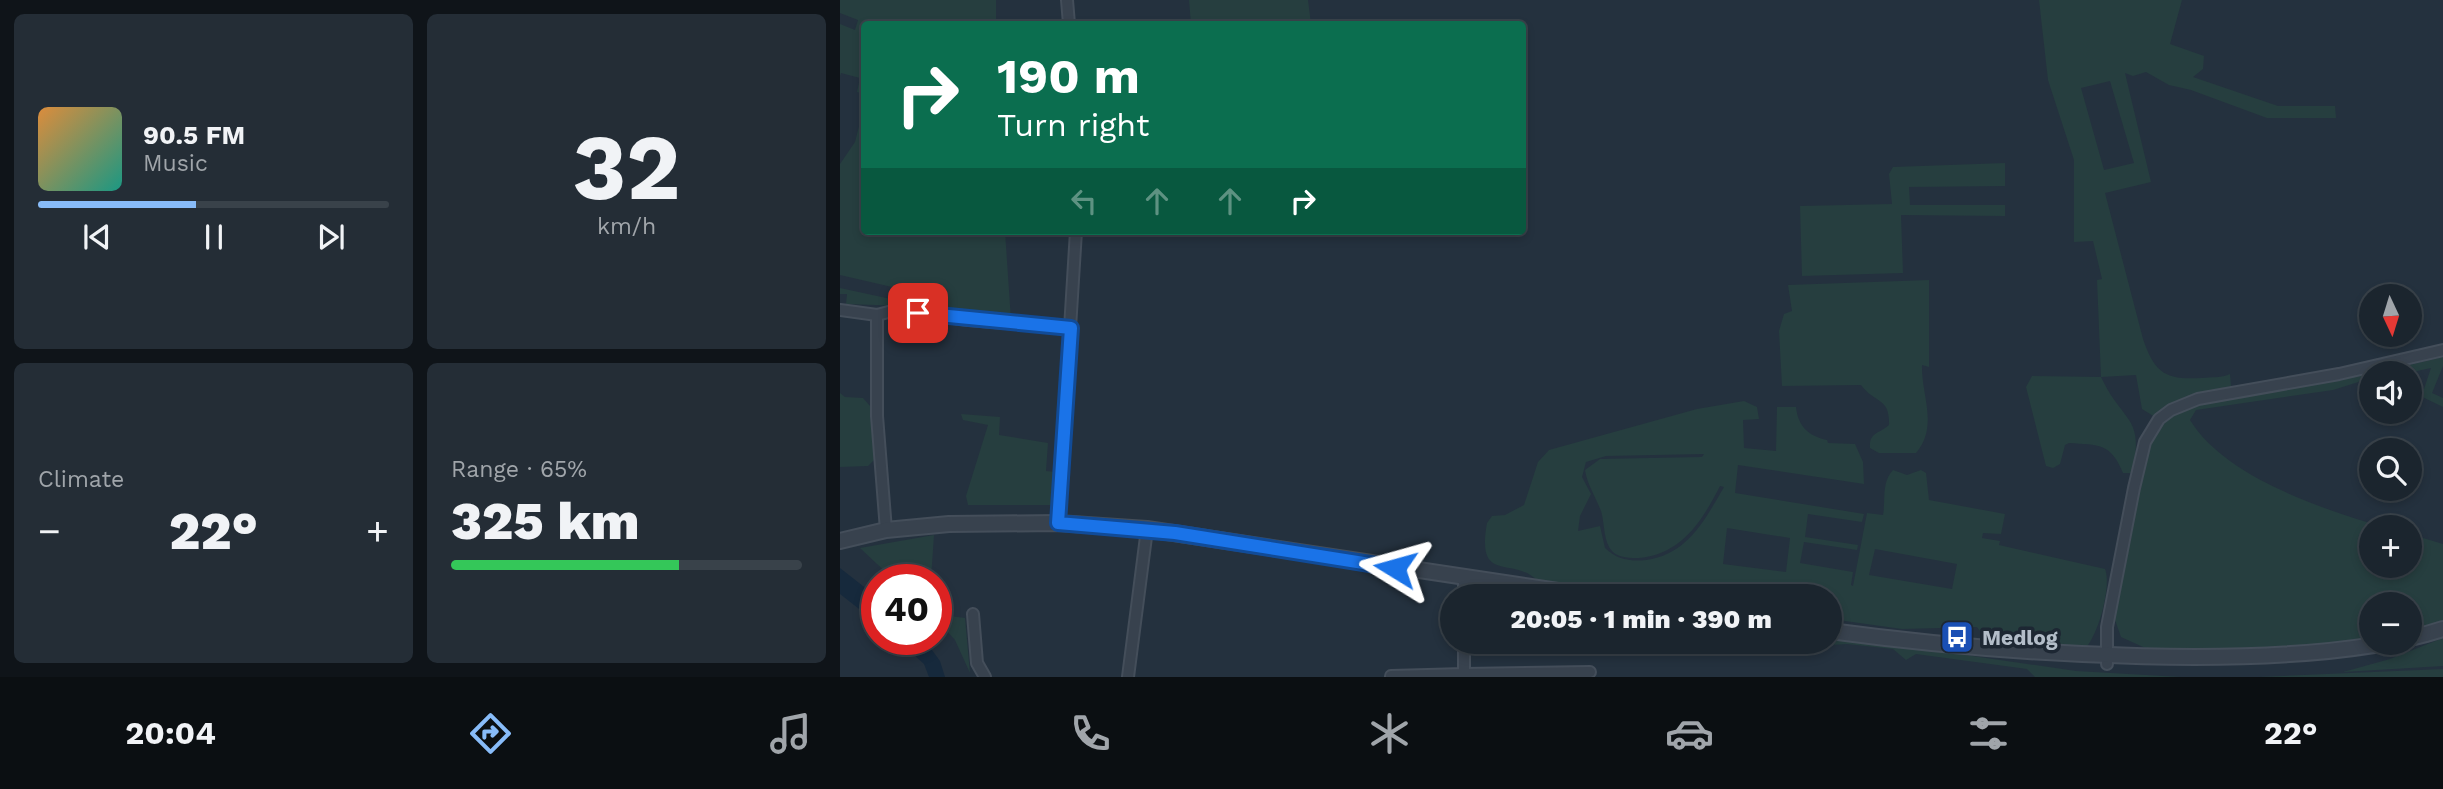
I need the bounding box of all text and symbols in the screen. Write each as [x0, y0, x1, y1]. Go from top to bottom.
text: 190 m [997, 47, 1140, 105]
icon: right [882, 49, 973, 140]
text: Turn right [997, 106, 1149, 144]
text: 32 [572, 114, 681, 221]
text: 90.5 FM [143, 120, 245, 150]
text: Music [143, 150, 208, 177]
icon: left [1065, 182, 1103, 220]
icon: ahead [1138, 182, 1176, 220]
icon: ahead [1211, 182, 1249, 220]
icon: right [1284, 182, 1322, 220]
text: km/h [597, 213, 656, 240]
icon: previous [78, 218, 116, 256]
icon: pause [195, 218, 233, 256]
icon: next [312, 218, 350, 256]
pin [888, 283, 948, 343]
north arrow [2359, 284, 2422, 346]
map controls [2359, 284, 2422, 655]
icon: arrive [899, 294, 937, 332]
button: sound [2359, 361, 2422, 424]
button: search [2359, 438, 2422, 501]
text: Range · 65% [451, 456, 587, 483]
text: Climate [38, 466, 124, 493]
text: 325 km [451, 491, 640, 552]
text: 22° [169, 501, 258, 562]
text: − [38, 509, 61, 553]
text: + [366, 509, 389, 553]
button: + [2359, 515, 2422, 578]
position arrow [1358, 531, 1432, 605]
speed limit sign: 40 [861, 564, 952, 655]
button: − [2359, 592, 2422, 655]
text: 20:05 · 1 min · 390 m [1510, 604, 1772, 634]
bus stop icon: Medlog [1938, 618, 1976, 656]
place label: Medlog [1982, 625, 2058, 650]
icon: directions [466, 709, 515, 758]
icon: music [766, 709, 815, 758]
icon: phone [1066, 709, 1115, 758]
icon: climate [1365, 709, 1414, 758]
icon: car [1665, 709, 1714, 758]
icon: filters [1964, 709, 2013, 758]
text: 20:04 [125, 714, 216, 752]
text: 22° [2264, 714, 2318, 752]

